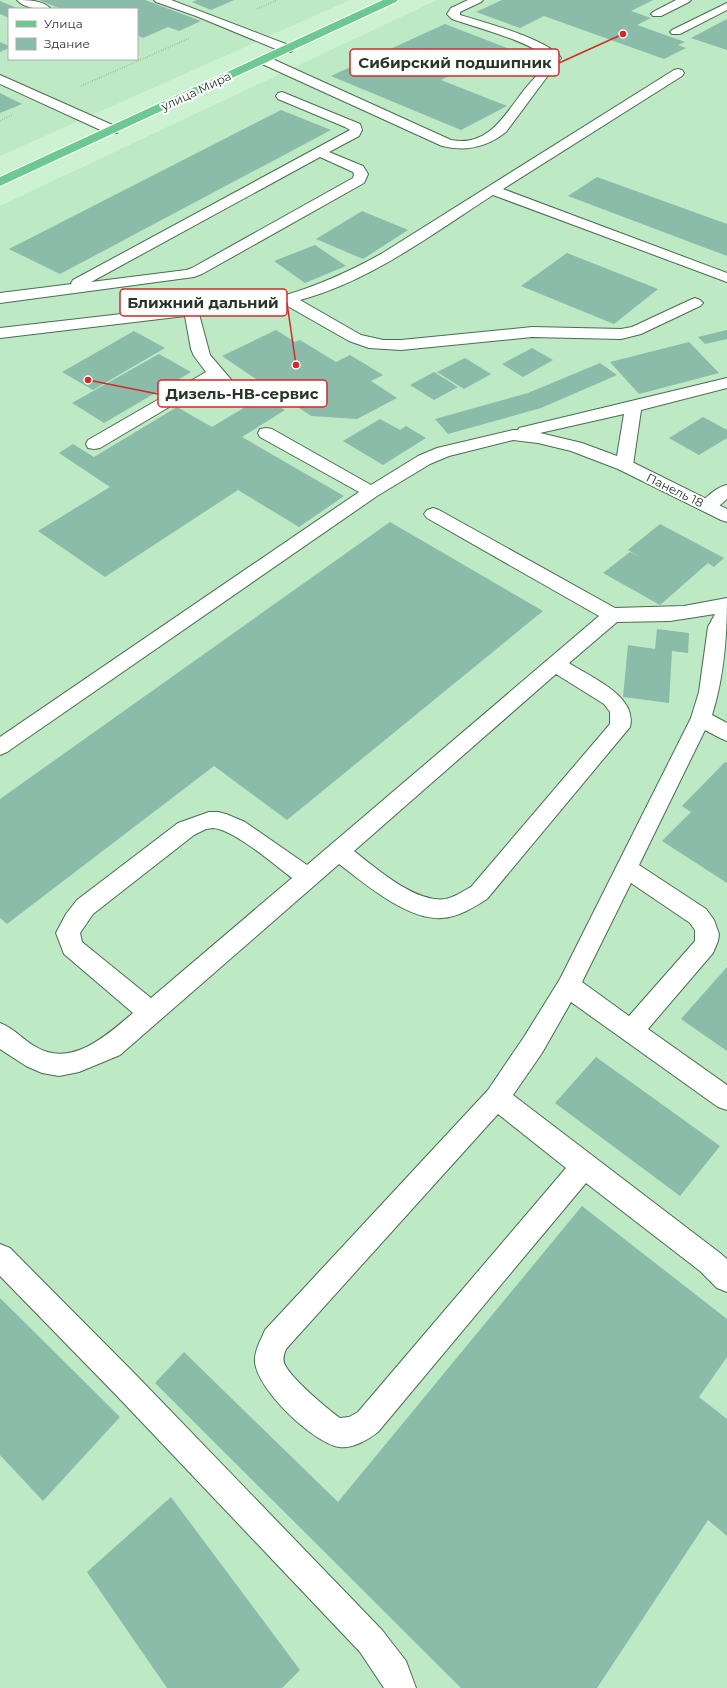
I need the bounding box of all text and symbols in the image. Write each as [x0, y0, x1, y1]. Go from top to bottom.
legend [8, 8, 138, 60]
text: Улица [44, 16, 83, 31]
text: Здание [44, 36, 90, 51]
callout: Сибирский подшипник [350, 49, 559, 76]
text: Сибирский подшипник [358, 53, 552, 72]
street label: улица Мира [158, 68, 233, 114]
callout: Ближний дальний [120, 289, 287, 316]
text: Ближний дальний [127, 293, 279, 312]
callout: Дизель-НВ-сервис [158, 380, 327, 407]
text: Дизель-НВ-сервис [165, 384, 319, 403]
street label: Панель 18 [644, 470, 706, 510]

